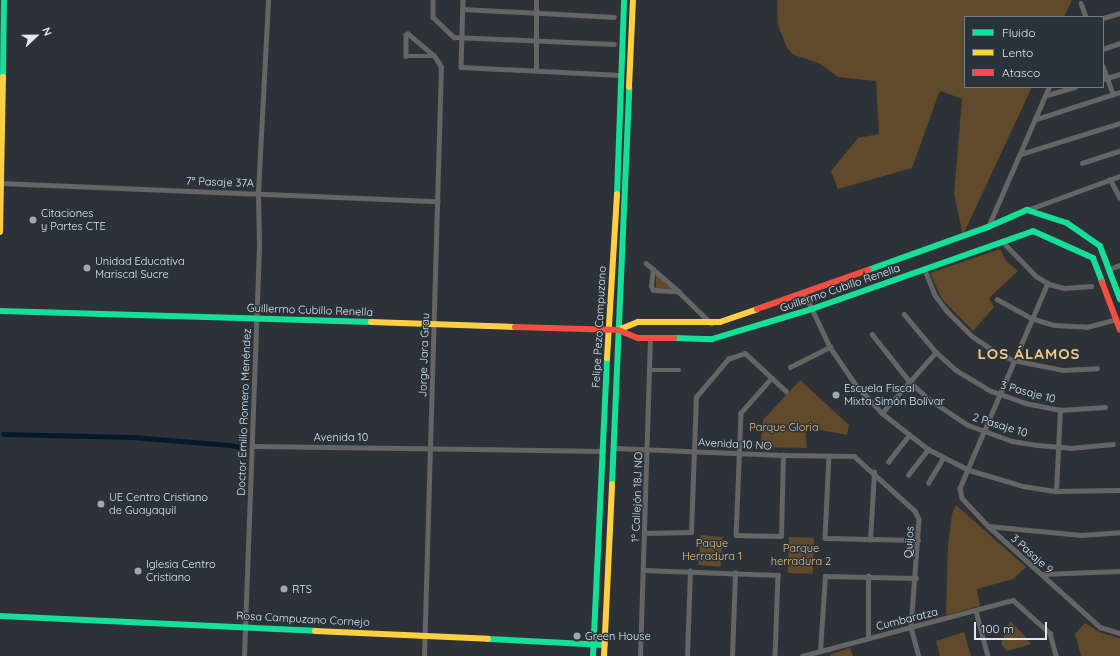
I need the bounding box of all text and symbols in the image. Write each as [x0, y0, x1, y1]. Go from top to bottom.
north arrow [16, 16, 56, 56]
legend [964, 16, 1104, 88]
text: N [39, 25, 55, 38]
text: Fluido [1002, 25, 1035, 40]
text: Lento [1002, 45, 1033, 60]
text: Atasco [1002, 65, 1040, 80]
street label: 7° Pasaje 37A [186, 174, 254, 190]
place label: Citaciones y Partes CTE [41, 207, 106, 233]
marker: Citaciones y Partes CTE [28, 215, 38, 225]
place label: Unidad Educativa Mariscal Sucre [95, 255, 185, 281]
street label: Guillermo Cubillo Renella [778, 261, 902, 315]
marker: Unidad Educativa Mariscal Sucre [82, 263, 92, 273]
street label: Felipe Pezo Campuzano [589, 266, 609, 388]
street label: Guillermo Cubillo Renella [247, 301, 373, 319]
street label: Jorge Jara Grau [416, 313, 432, 397]
street label: Doctor Emilio Romero Menéndez [234, 328, 254, 496]
district label: LOS ÁLAMOS [977, 345, 1081, 363]
street label: 3 Pasaje 10 [999, 378, 1057, 406]
place label: Escuela Fiscal Mixta Simón Bolívar [844, 382, 945, 408]
marker: Escuela Fiscal Mixta Simón Bolívar [831, 390, 841, 400]
street label: 2 Pasaje 10 [971, 410, 1029, 440]
park label: Parque Gloria [749, 420, 819, 434]
street label: Avenida 10 [314, 430, 368, 444]
street label: Avenida 10 NO [698, 435, 772, 453]
street label: 1º Callejón 18J NO [629, 451, 645, 543]
place label: UE Centro Cristiano de Guayaquil [109, 491, 208, 517]
marker: UE Centro Cristiano de Guayaquil [96, 499, 106, 509]
street label: Quijos [902, 526, 916, 558]
street label: 3 Pasaje 9 [1008, 532, 1056, 576]
park label: Paque Herradura 1 [682, 537, 742, 563]
park label: Parque herradura 2 [771, 542, 831, 568]
place label: Iglesia Centro Cristiano [146, 558, 216, 584]
marker: Iglesia Centro Cristiano [133, 566, 143, 576]
place label: RTS [292, 582, 312, 596]
marker: RTS [279, 584, 289, 594]
street label: Cumbaratza [875, 605, 939, 633]
street label: Rosa Campuzano Cornejo [236, 609, 370, 629]
scale bar [976, 614, 1049, 640]
text: 100 m [981, 621, 1014, 636]
place label: Green House [585, 629, 651, 643]
marker: Green House [572, 631, 582, 641]

